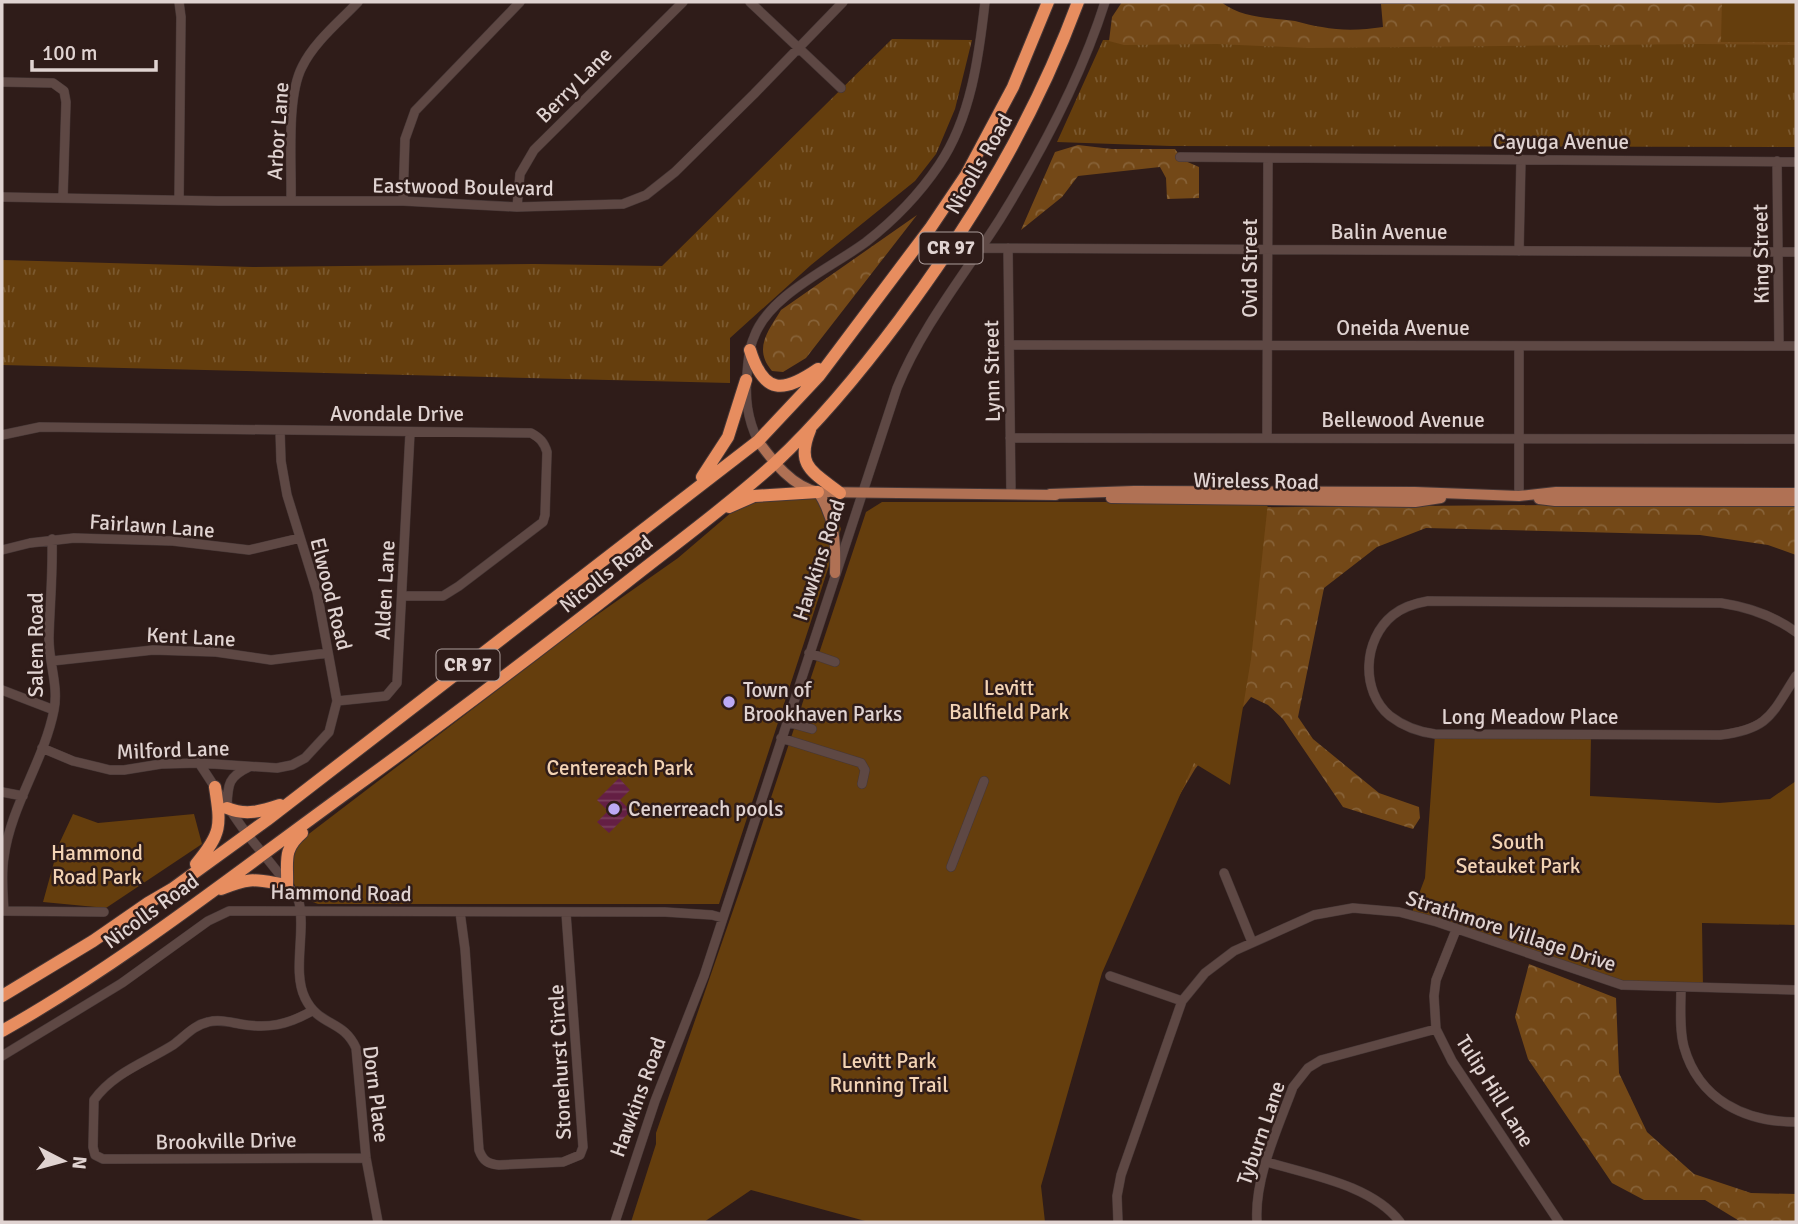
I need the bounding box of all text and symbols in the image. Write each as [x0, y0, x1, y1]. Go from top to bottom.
scale bar [32, 28, 156, 72]
text: 100 m [42, 40, 97, 66]
street label: Berry Lane [531, 42, 617, 128]
street label: Arbor Lane [262, 81, 294, 181]
street label: Nicolls Road [940, 109, 1018, 219]
street label: Cayuga Avenue [1493, 129, 1629, 155]
street label: Eastwood Boulevard [372, 172, 554, 202]
street label: King Street [1747, 204, 1775, 304]
street label: Ovid Street [1237, 218, 1263, 318]
street label: Balin Avenue [1331, 219, 1447, 245]
road number: CR 97 [920, 232, 982, 264]
street label: Oneida Avenue [1336, 315, 1470, 341]
street label: Lynn Street [978, 320, 1006, 422]
street label: Avondale Drive [330, 401, 464, 427]
street label: Bellewood Avenue [1321, 407, 1485, 433]
street label: Wireless Road [1193, 467, 1319, 495]
street label: Hawkins Road [787, 496, 851, 624]
street label: Fairlawn Lane [88, 509, 216, 543]
street label: Nicolls Road [554, 529, 658, 619]
street label: Elwood Road [304, 535, 358, 653]
street label: Alden Lane [369, 540, 401, 640]
street label: Salem Road [23, 592, 49, 698]
street label: Kent Lane [146, 622, 236, 652]
road number: CR 97 [436, 650, 500, 680]
park label: Levitt Ballfield Park [949, 675, 1070, 725]
place label: Town of Brookhaven Parks [743, 677, 902, 727]
marker: Town of Brookhaven Parks [721, 694, 737, 710]
street label: Long Meadow Place [1441, 704, 1619, 730]
street label: Milford Lane [116, 735, 230, 765]
park label: Centereach Park [547, 755, 694, 781]
place label: Cenerreach pools [628, 796, 783, 822]
marker: Cenerreach pools [606, 801, 622, 817]
park label: South Setauket Park [1456, 829, 1581, 879]
park label: Hammond Road Park [51, 840, 143, 890]
street label: Nicolls Road [98, 868, 204, 954]
street label: Hammond Road [270, 879, 412, 907]
street label: Strathmore Village Drive [1403, 885, 1619, 977]
street label: Stonehurst Circle [543, 984, 577, 1140]
street label: Tulip Hill Lane [1450, 1030, 1540, 1152]
street label: Hawkins Road [604, 1033, 672, 1161]
street label: Dorn Place [357, 1044, 395, 1144]
park label: Levitt Park Running Trail [830, 1048, 948, 1098]
street label: Tyburn Lane [1231, 1078, 1291, 1188]
north arrow [28, 1126, 98, 1196]
street label: Brookville Drive [155, 1127, 297, 1155]
text: N [66, 1155, 92, 1170]

